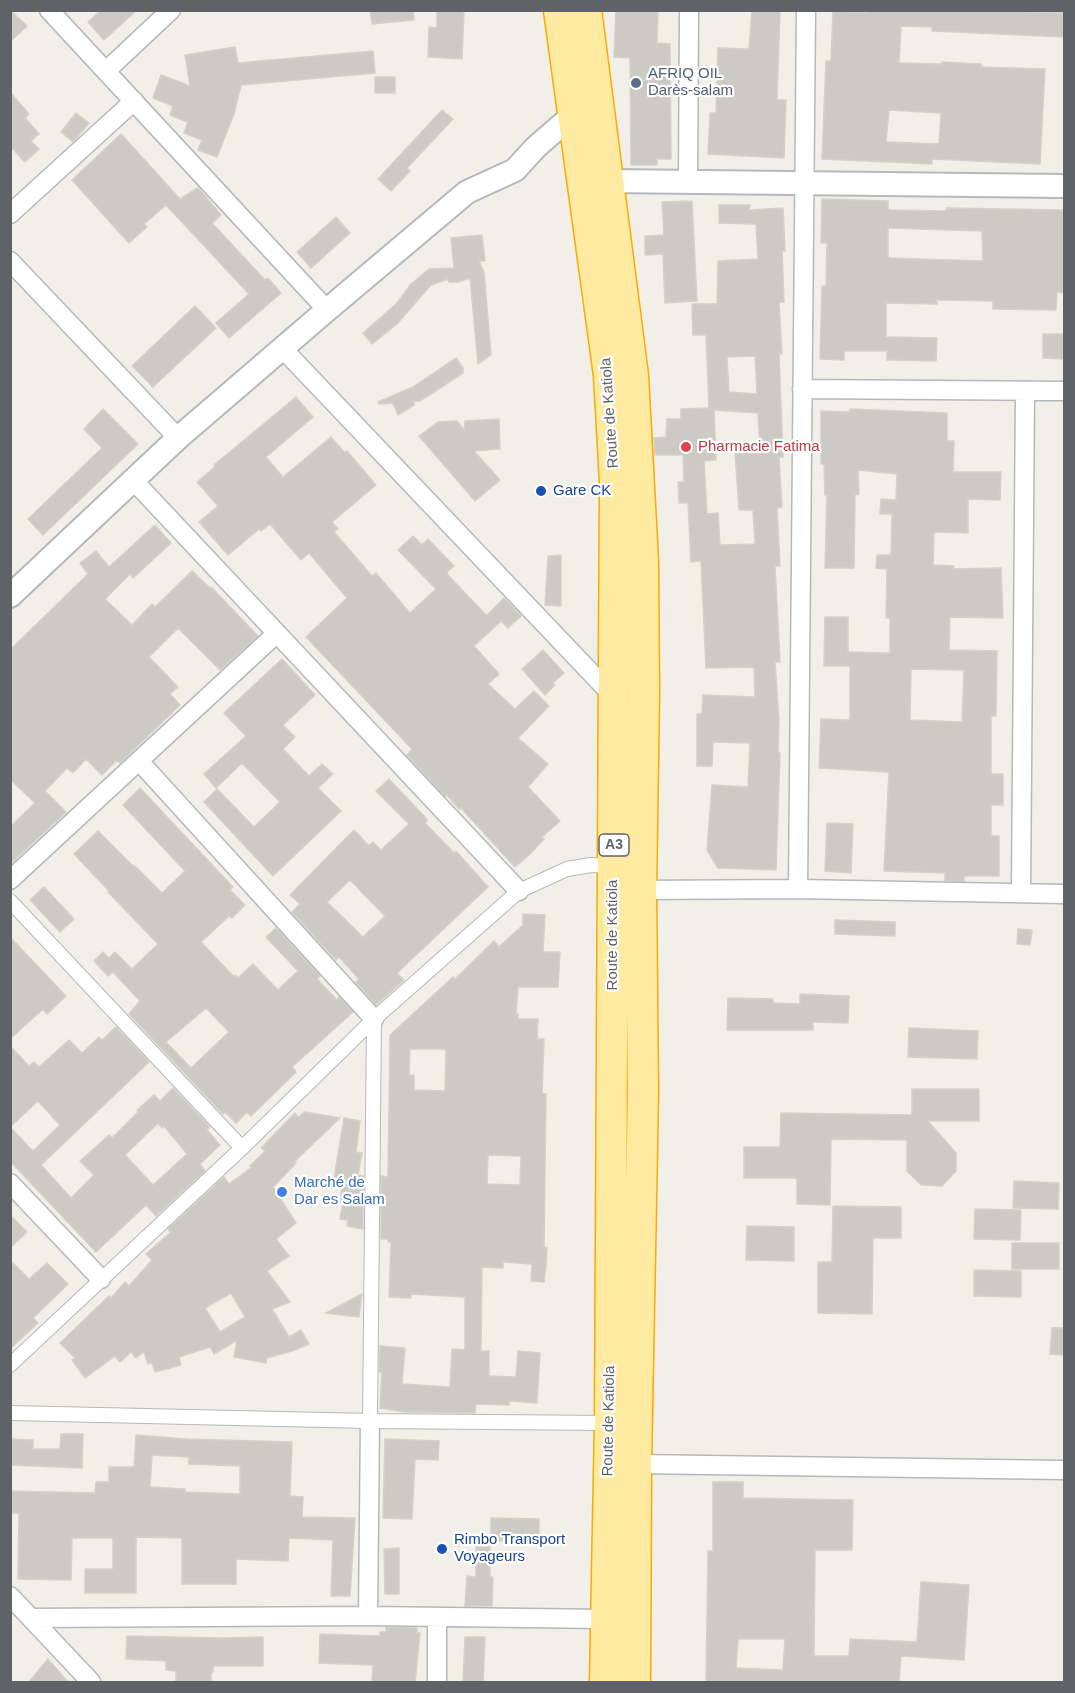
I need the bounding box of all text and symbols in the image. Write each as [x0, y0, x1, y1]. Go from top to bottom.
place label: AFRIQ OIL Darès-salam [648, 65, 733, 100]
marker: AFRIQ OIL Darès-salam [629, 76, 643, 90]
street label: Route de Katiola [597, 357, 623, 469]
place label: Pharmacie Fatima [698, 438, 820, 456]
marker: Pharmacie Fatima [679, 440, 693, 454]
place label: Gare CK [553, 482, 611, 500]
marker: Gare CK [534, 484, 548, 498]
road number: A3 [599, 834, 629, 856]
street label: Route de Katiola [604, 880, 622, 990]
place label: Marché de Dar es Salam [294, 1174, 385, 1209]
marker: Marché de Dar es Salam [275, 1185, 289, 1199]
street label: Route de Katiola [599, 1365, 619, 1477]
place label: Rimbo Transport Voyageurs [454, 1531, 565, 1566]
marker: Rimbo Transport Voyageurs [435, 1542, 449, 1556]

